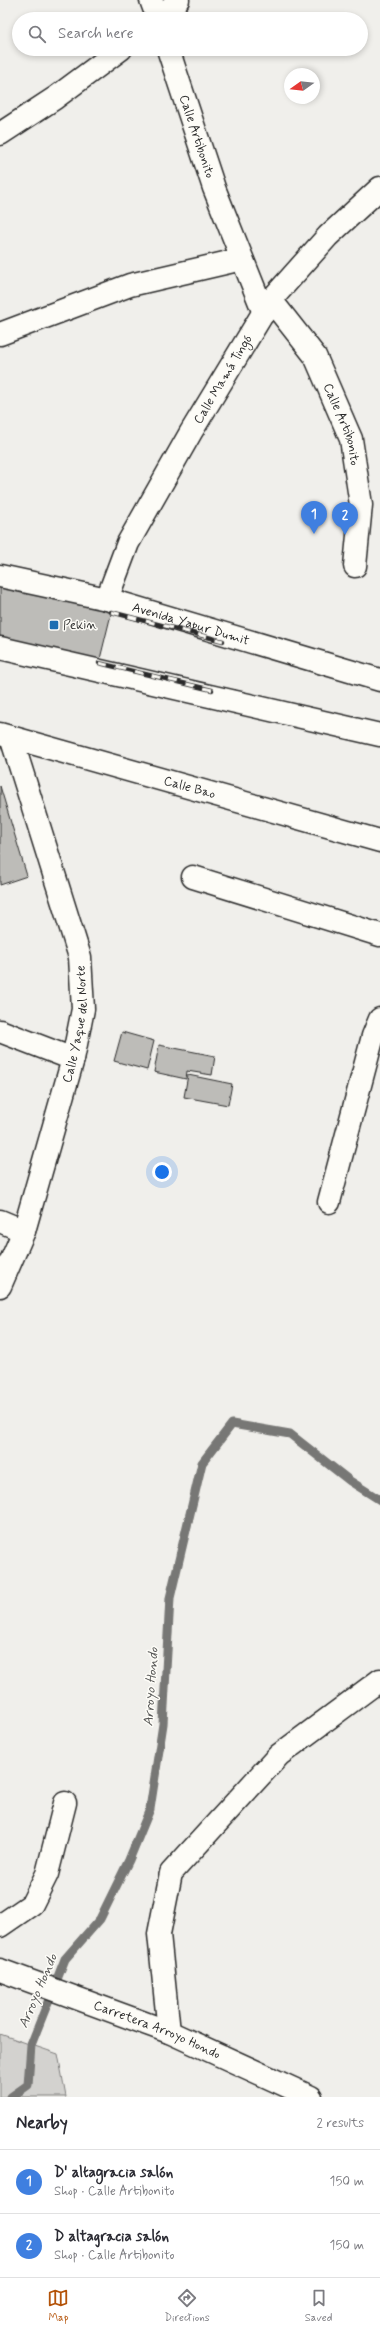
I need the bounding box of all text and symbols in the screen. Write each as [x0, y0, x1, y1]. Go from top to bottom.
search box [12, 12, 368, 56]
icon: search [26, 23, 48, 45]
text: Search here [58, 24, 134, 44]
north arrow [284, 68, 320, 104]
street label: Calle Artibonito [175, 92, 219, 180]
street label: Calle Mamá Tingó [189, 331, 257, 427]
street label: Calle Artibonito [319, 381, 363, 467]
pin: 1 [301, 501, 327, 534]
pin: 2 [332, 502, 358, 535]
street label: Avenida Yapur Dumit [130, 598, 252, 649]
place label: Pekin [63, 617, 97, 634]
marker: Pekin [48, 619, 60, 631]
street label: Calle Bao [162, 772, 218, 803]
street label: Calle Yaque del Norte [58, 965, 92, 1085]
your location [152, 1162, 172, 1182]
water label: Arroyo Hondo [139, 1646, 163, 1727]
water label: Arroyo Hondo [14, 1951, 62, 2031]
street label: Carretera Arroyo Hondo [91, 1997, 223, 2063]
text: Nearby [16, 2112, 68, 2134]
text: 2 results [317, 2115, 364, 2132]
text: D' altagracia salón [54, 2163, 173, 2183]
text: 1 [26, 2173, 32, 2190]
text: 150 m [330, 2173, 364, 2190]
text: Shop · Calle Artibonito [54, 2183, 174, 2200]
text: D altagracia salón [54, 2227, 169, 2247]
text: 2 [26, 2237, 32, 2254]
text: 150 m [330, 2237, 364, 2254]
text: Shop · Calle Artibonito [54, 2247, 174, 2264]
tab: Map [47, 2287, 69, 2325]
tab: Directions [164, 2287, 210, 2325]
tab: Saved [305, 2287, 332, 2325]

